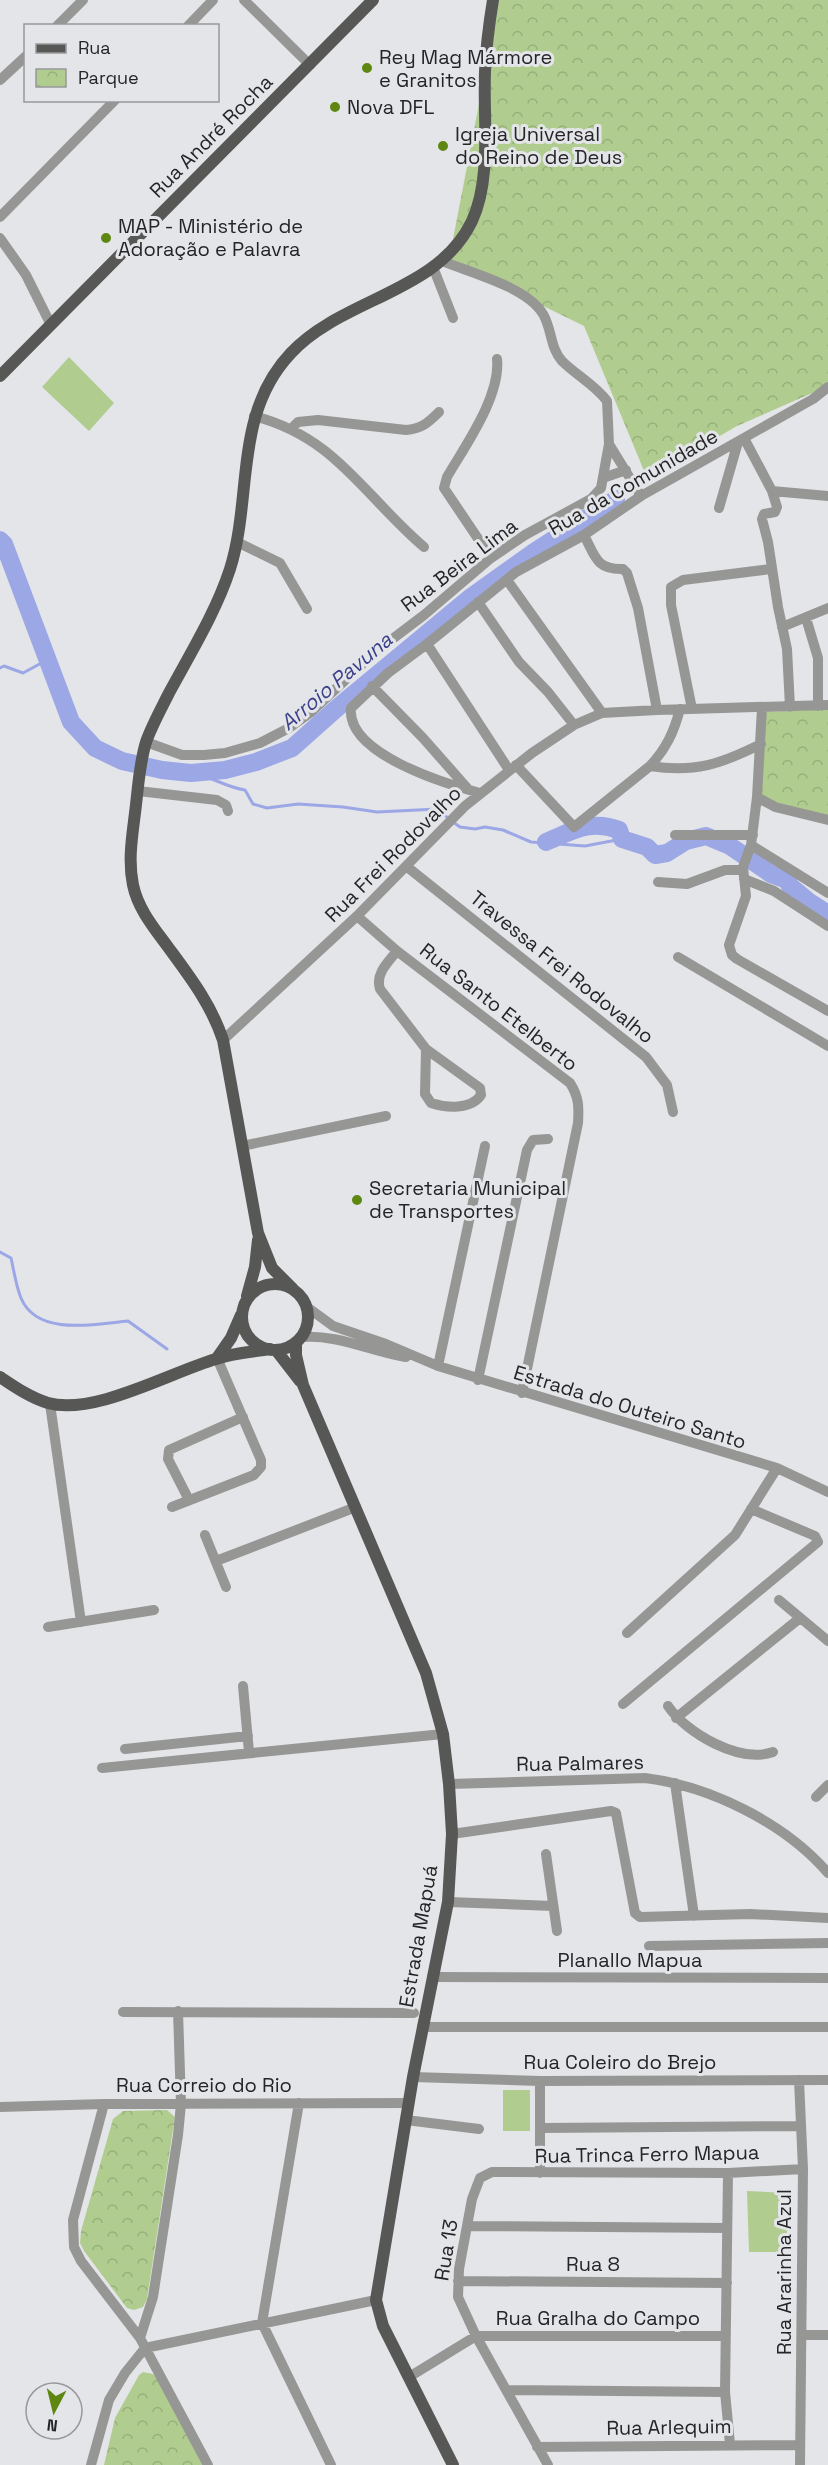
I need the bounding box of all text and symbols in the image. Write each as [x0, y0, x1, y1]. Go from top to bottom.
legend [24, 24, 219, 102]
text: Rua [78, 36, 111, 59]
place label: Rey Mag Mármore e Granitos [379, 44, 552, 93]
marker: Rey Mag Mármore e Granitos [360, 61, 374, 75]
text: Parque [78, 66, 139, 89]
street label: Rua André Rocha [144, 69, 278, 203]
place label: Nova DFL [347, 94, 434, 120]
marker: Nova DFL [328, 100, 342, 114]
place label: Igreja Universal do Reino de Deus [455, 121, 622, 170]
marker: Igreja Universal do Reino de Deus [436, 139, 450, 153]
place label: MAP - Ministério de Adoração e Palavra [118, 213, 303, 262]
marker: MAP - Ministério de Adoração e Palavra [99, 231, 113, 245]
street label: Rua da Comunidade [544, 423, 722, 541]
street label: Rua Beira Lima [395, 513, 523, 617]
water label: Arroio Pavuna [274, 626, 398, 736]
street label: Rua Frei Rodovalho [319, 780, 467, 928]
street label: Travessa Frei Rodovalho [465, 885, 659, 1049]
street label: Rua Santo Etelberto [415, 937, 583, 1077]
place label: Secretaria Municipal de Transportes [369, 1175, 566, 1224]
marker: Secretaria Municipal de Transportes [350, 1193, 364, 1207]
street label: Estrada do Outeiro Santo [511, 1359, 749, 1455]
street label: Rua Palmares [516, 1749, 644, 1777]
street label: Estrada Mapuá [393, 1863, 443, 2009]
street label: Planallo Mapua [558, 1947, 702, 1973]
street label: Rua Coleiro do Brejo [524, 2049, 716, 2075]
street label: Rua Correio do Rio [116, 2072, 292, 2098]
street label: Rua Trinca Ferro Mapua [534, 2139, 760, 2169]
street label: Rua Ararinha Azul [771, 2189, 797, 2355]
street label: Rua 13 [428, 2217, 464, 2283]
street label: Rua 8 [566, 2251, 620, 2277]
street label: Rua Gralha do Campo [496, 2305, 700, 2331]
north arrow [24, 2381, 84, 2441]
street label: Rua Arlequim [606, 2413, 732, 2441]
text: N [46, 2414, 59, 2436]

